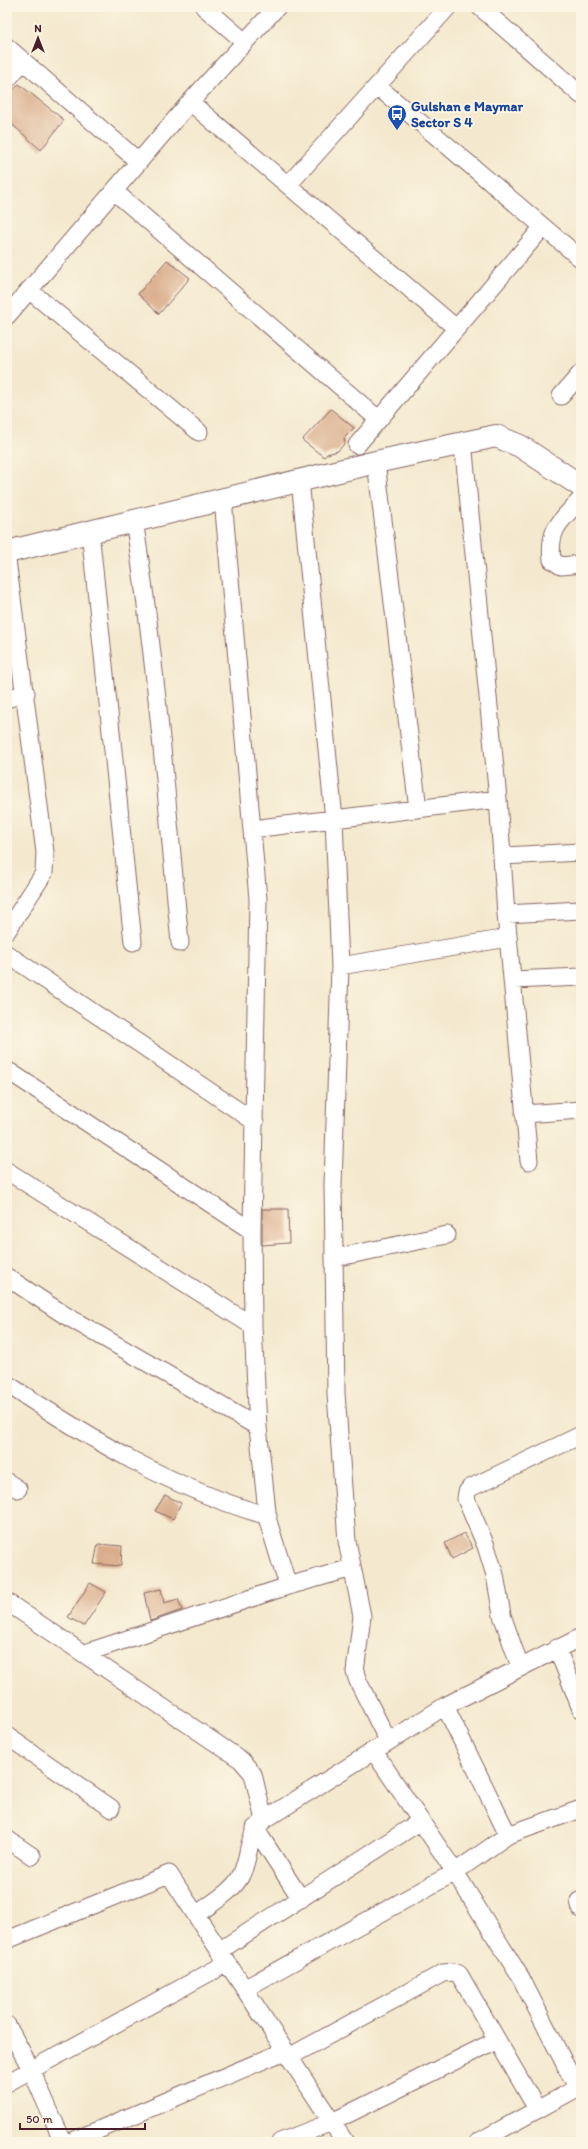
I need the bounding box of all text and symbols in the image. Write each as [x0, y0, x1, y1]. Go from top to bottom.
north arrow [18, 18, 58, 58]
text: N [34, 22, 42, 35]
place label: Gulshan e Maymar Sector S 4 [411, 98, 523, 131]
bus stop icon: Gulshan e Maymar Sector S 4 [386, 103, 408, 131]
scale bar [20, 2105, 145, 2131]
text: 50 m [26, 2112, 52, 2126]

